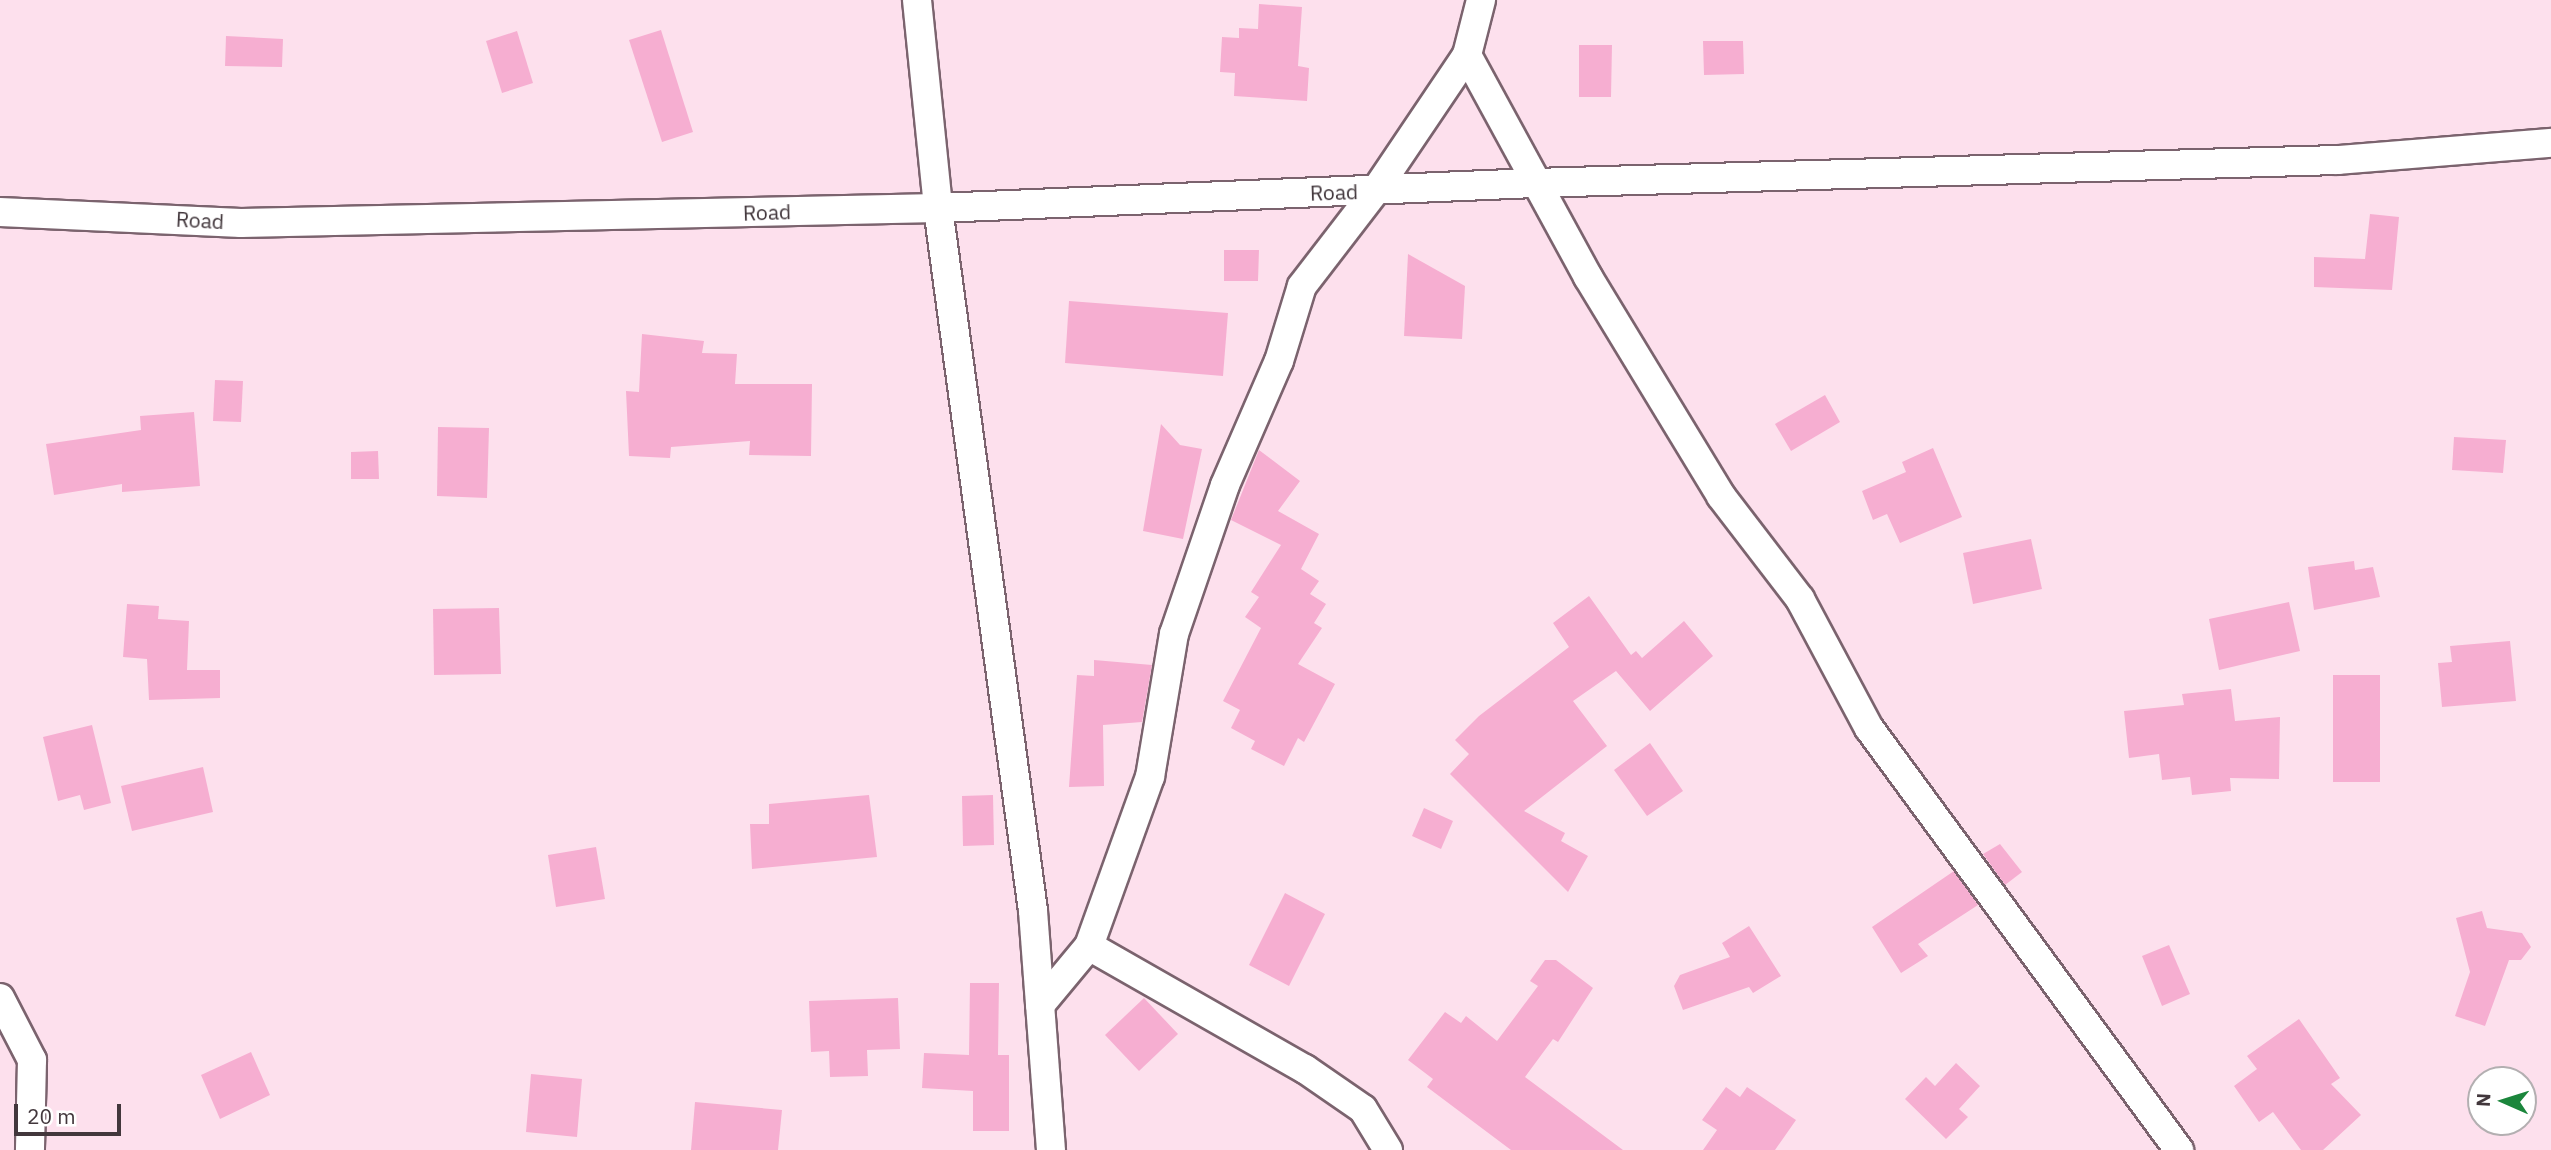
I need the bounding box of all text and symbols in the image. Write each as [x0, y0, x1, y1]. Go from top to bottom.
street label: Road [1309, 179, 1359, 205]
street label: Road [742, 199, 792, 225]
street label: Road [175, 206, 225, 234]
north arrow [2467, 1066, 2537, 1136]
scale bar [18, 1090, 124, 1134]
text: N [2471, 1093, 2495, 1108]
text: 20 m [27, 1102, 76, 1130]

